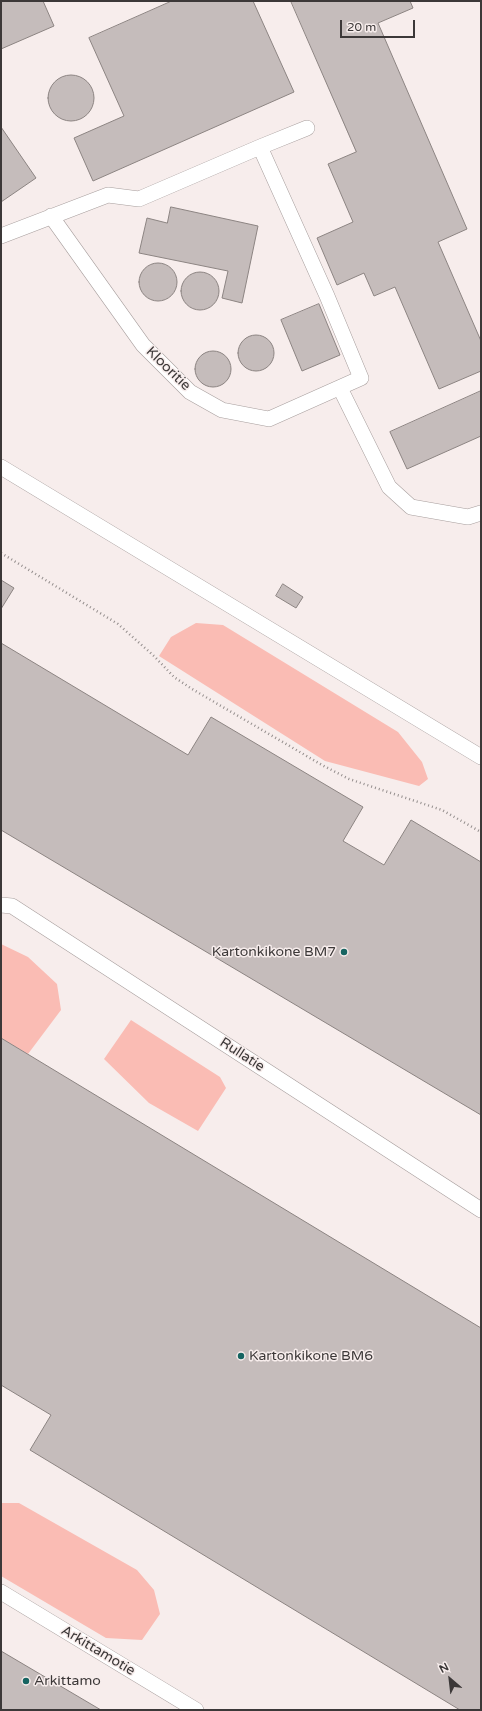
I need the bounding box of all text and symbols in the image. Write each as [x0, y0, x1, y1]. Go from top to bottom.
scale bar [342, 12, 417, 38]
text: 20 m [347, 20, 376, 34]
street label: Klooritie [142, 344, 194, 394]
place label: Kartonkikone BM7 [212, 944, 336, 960]
marker: Kartonkikone BM7 [339, 947, 349, 957]
street label: Rullatie [216, 1034, 268, 1076]
place label: Kartonkikone BM6 [249, 1348, 373, 1364]
marker: Kartonkikone BM6 [236, 1351, 246, 1361]
street label: Arkittamotie [58, 1622, 138, 1680]
north arrow [430, 1659, 470, 1699]
text: N [437, 1660, 451, 1676]
place label: Arkittamo [34, 1673, 101, 1689]
marker: Arkittamo [21, 1676, 31, 1686]

